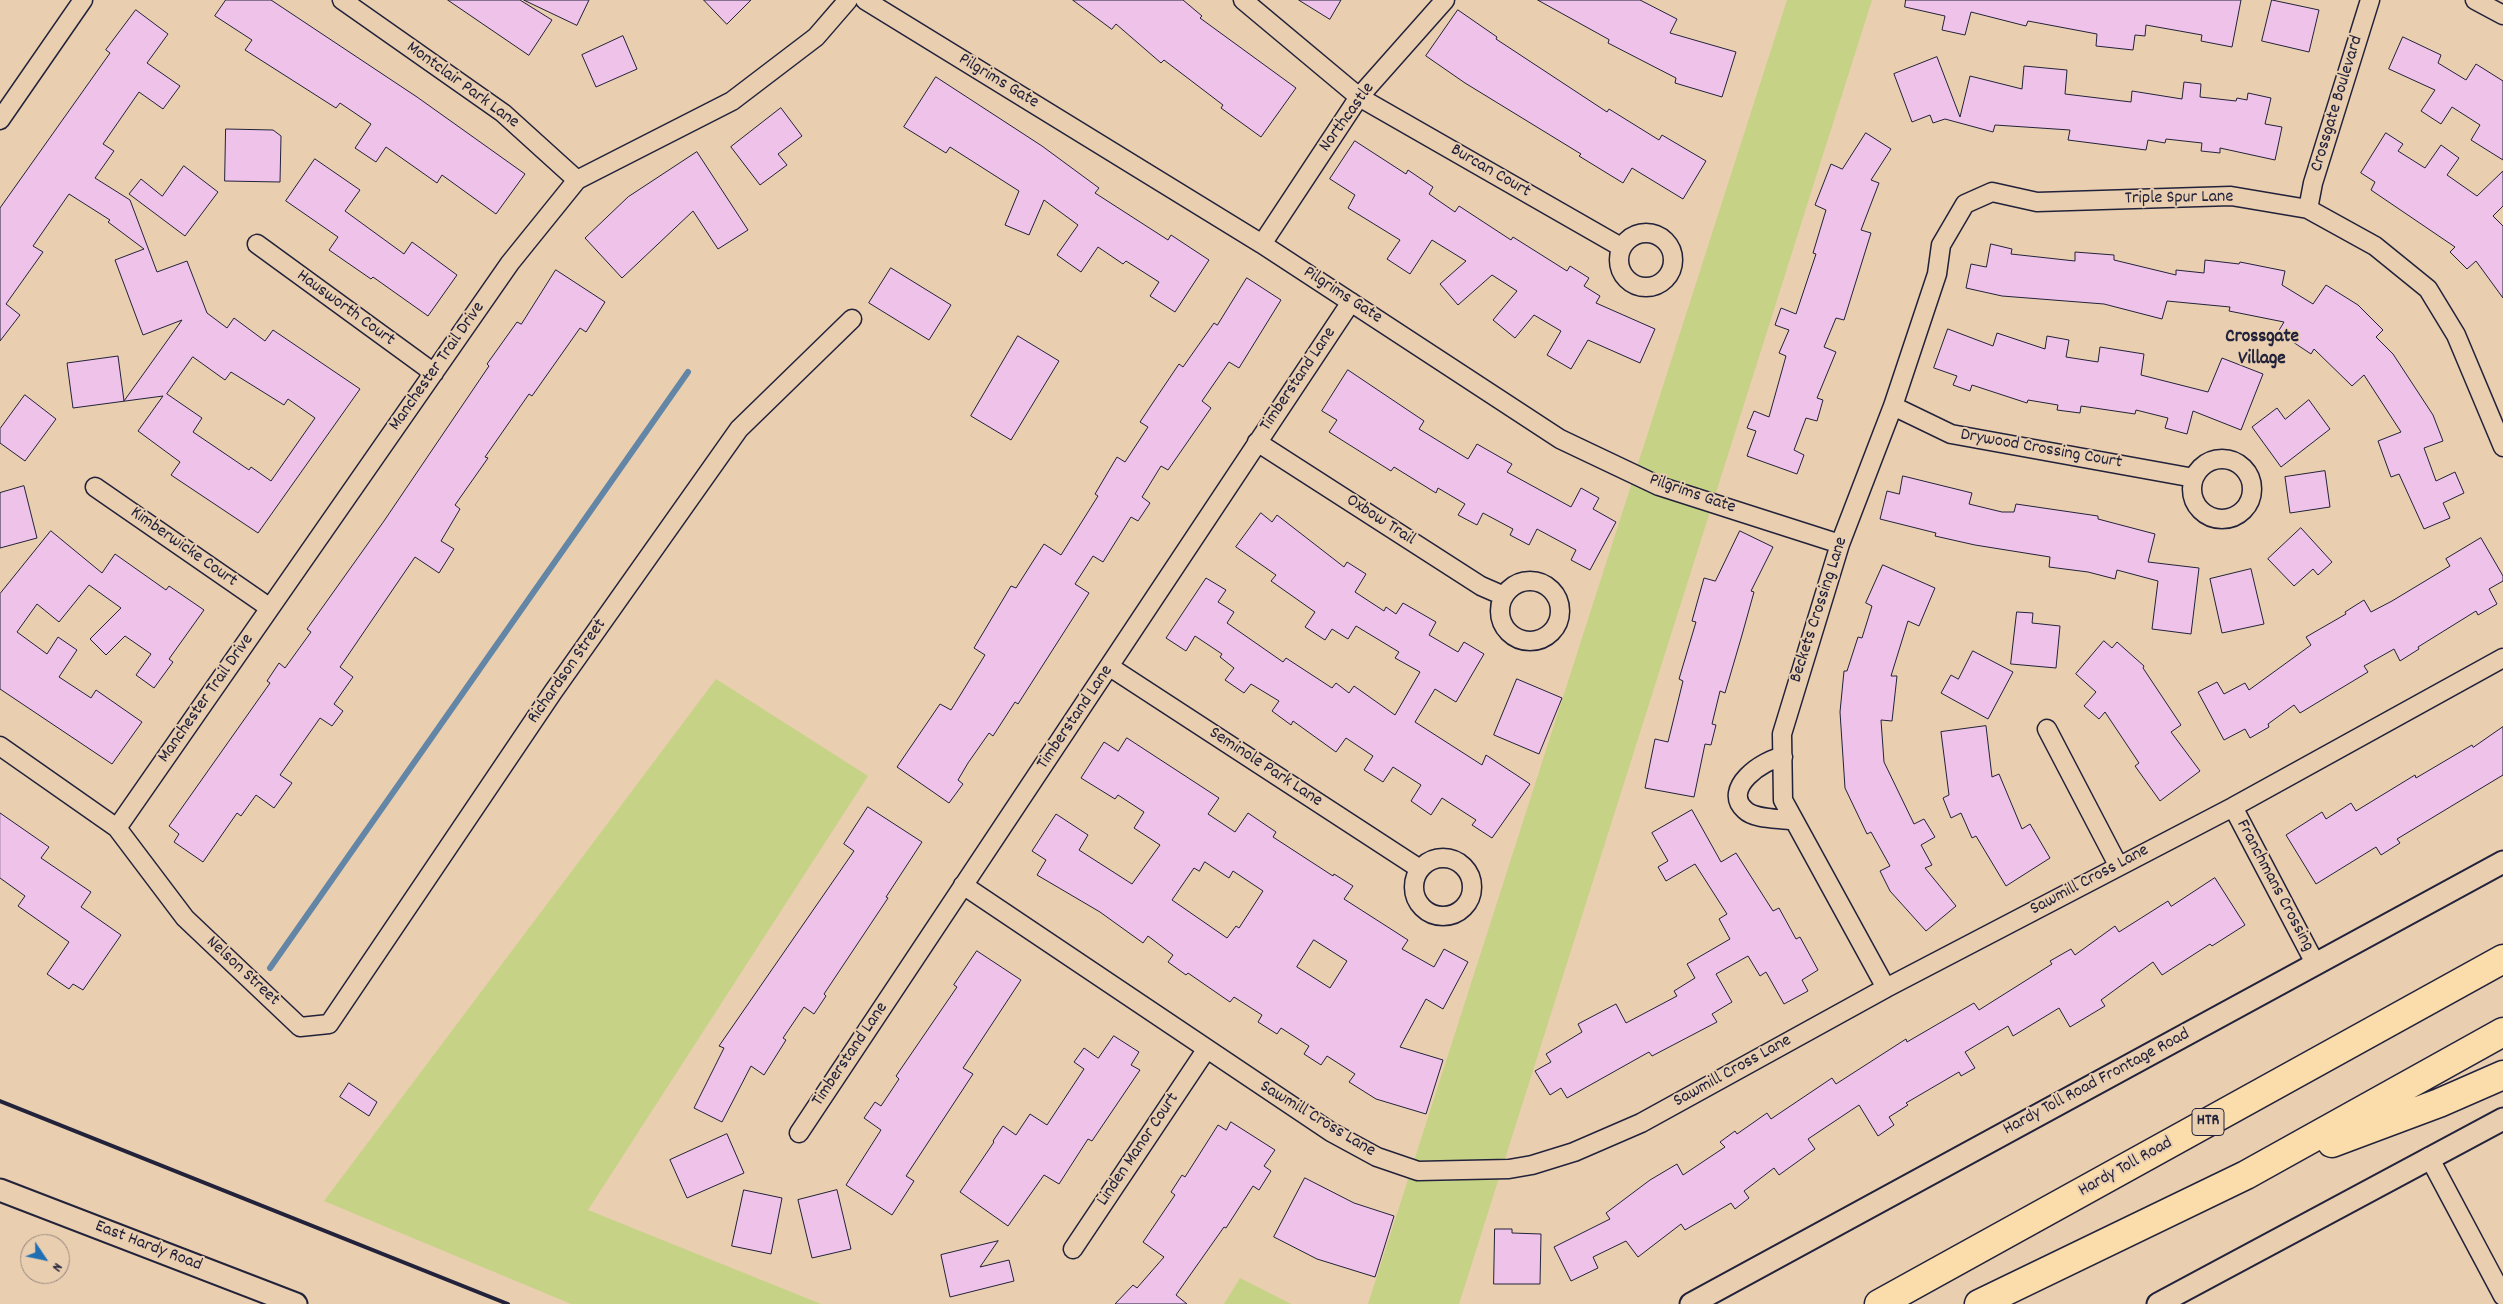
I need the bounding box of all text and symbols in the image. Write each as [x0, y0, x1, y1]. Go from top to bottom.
street label: Crossgate Boulevard [2307, 33, 2369, 175]
street label: Montclair Park Lane [401, 38, 523, 134]
street label: Pilgrims Gate [954, 50, 1042, 114]
street label: Northcastle [1316, 79, 1380, 157]
street label: Burcan Court [1446, 140, 1534, 204]
street label: Triple Spur Lane [2125, 187, 2233, 211]
street label: Pilgrims Gate [1298, 262, 1386, 330]
street label: Hausworth Court [292, 266, 398, 352]
street label: Manchester Trail Drive [385, 298, 491, 436]
street label: Timberstand Lane [1256, 324, 1342, 436]
district label: Crossgate Village [2225, 327, 2299, 371]
street label: Drywood Crossing Court [1958, 425, 2124, 475]
street label: Pilgrims Gate [1646, 470, 1738, 520]
street label: Oxbow Trail [1341, 491, 1419, 551]
street label: Kimberwicke Court [125, 503, 241, 593]
street label: Beckets Crossing Lane [1786, 535, 1854, 685]
street label: Richardson Street [524, 615, 612, 729]
street label: Manchester Trail Drive [154, 630, 260, 768]
street label: Timberstand Lane [1033, 662, 1119, 774]
street label: Seminole Park Lane [1204, 723, 1326, 813]
street label: Franchmans Crossing [2230, 816, 2318, 956]
street label: Sawmill Cross Lane [2027, 841, 2153, 921]
street label: Nelson Street [201, 932, 283, 1012]
street label: Timberstand Lane [808, 999, 894, 1111]
street label: Hardy Toll Road Frontage Road [2000, 1025, 2194, 1141]
street label: Sawmill Cross Lane [1670, 1031, 1796, 1113]
street label: Sawmill Cross Lane [1255, 1077, 1379, 1163]
street label: Linden Manor Court [1093, 1089, 1185, 1211]
road number: HTR [2192, 1108, 2224, 1136]
street label: Hardy Toll Road [2075, 1133, 2177, 1203]
street label: East Hardy Road [91, 1217, 205, 1277]
north arrow [20, 1234, 70, 1284]
text: N [46, 1258, 67, 1275]

